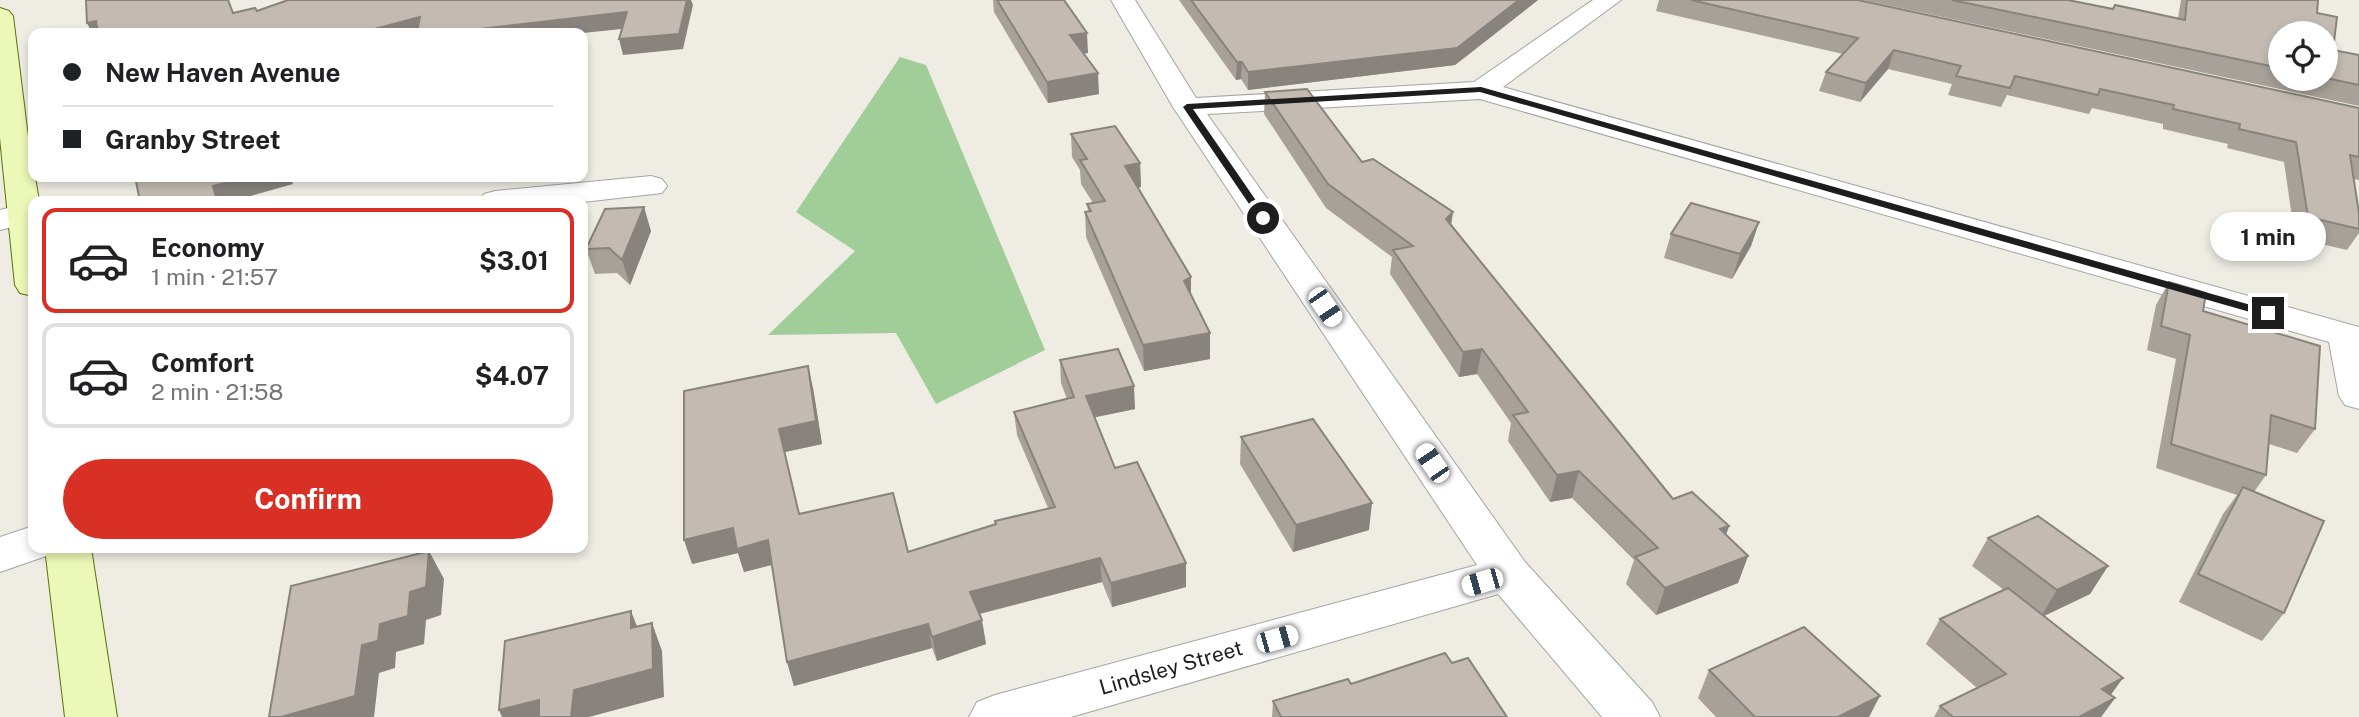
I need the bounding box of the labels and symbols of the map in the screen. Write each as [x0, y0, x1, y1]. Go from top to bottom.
route start [1247, 202, 1279, 234]
callout: 1 min [2210, 212, 2326, 260]
car [1305, 284, 1346, 330]
route end [2252, 297, 2284, 329]
car [1412, 440, 1453, 486]
car [1459, 566, 1506, 598]
car [1254, 623, 1301, 655]
street label: Lindsley Street [1096, 635, 1245, 700]

